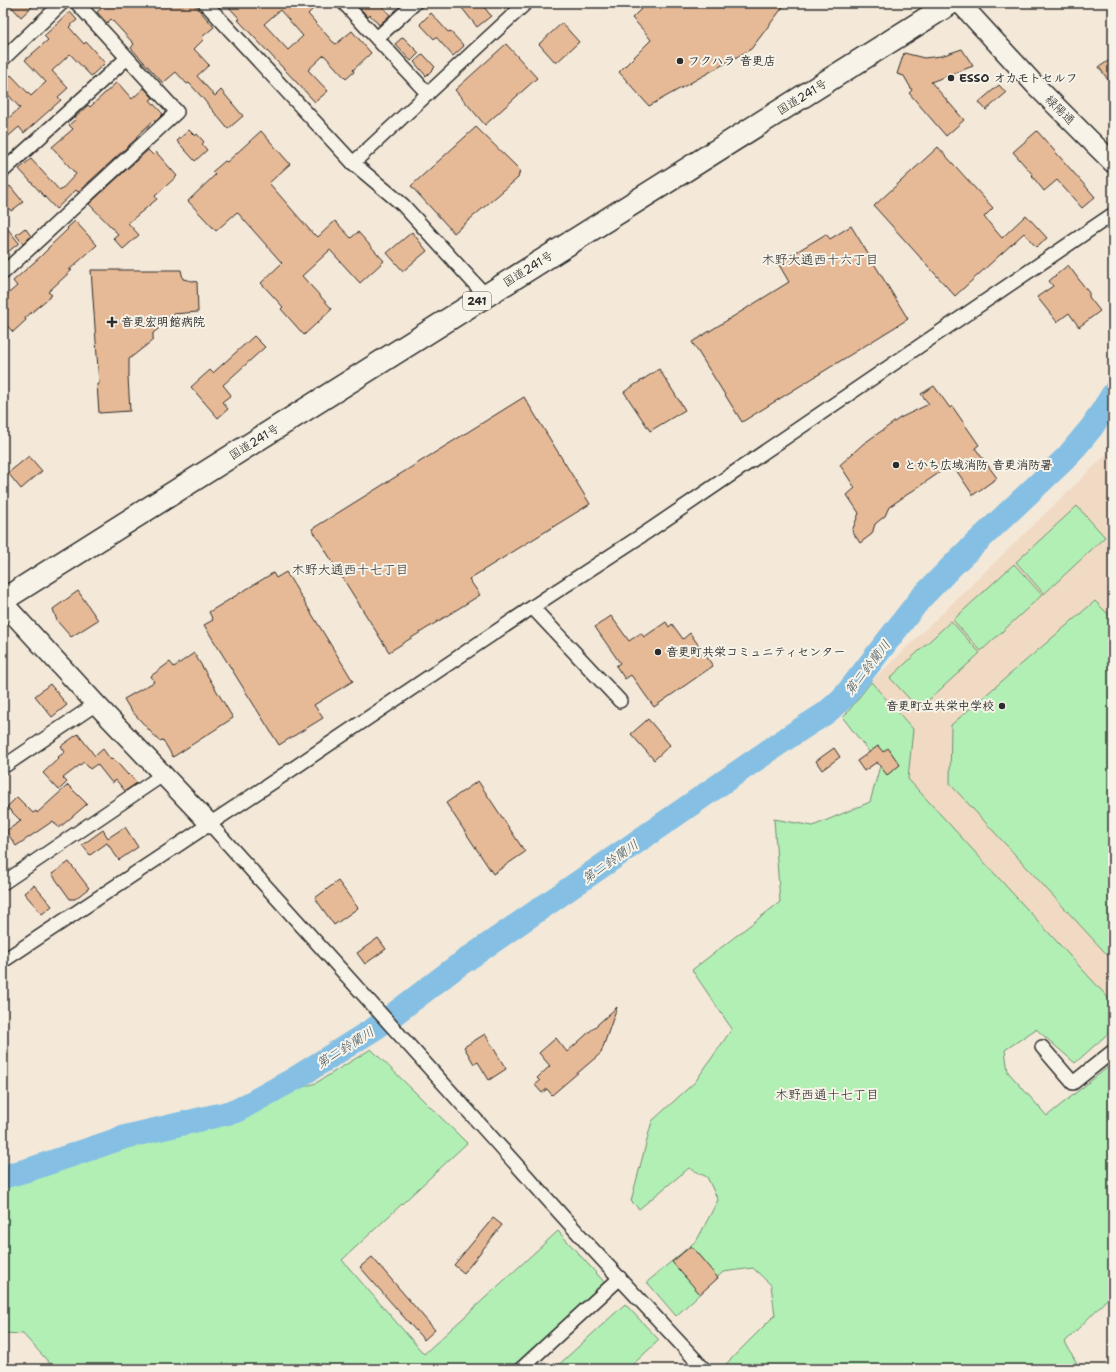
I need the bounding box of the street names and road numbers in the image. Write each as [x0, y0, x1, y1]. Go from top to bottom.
street label: 国道241号 [774, 75, 830, 119]
street label: 緑陽通 [1042, 92, 1078, 128]
street label: 国道241号 [500, 247, 556, 291]
road number: 241 [463, 292, 491, 310]
street label: 国道241号 [226, 420, 282, 464]

